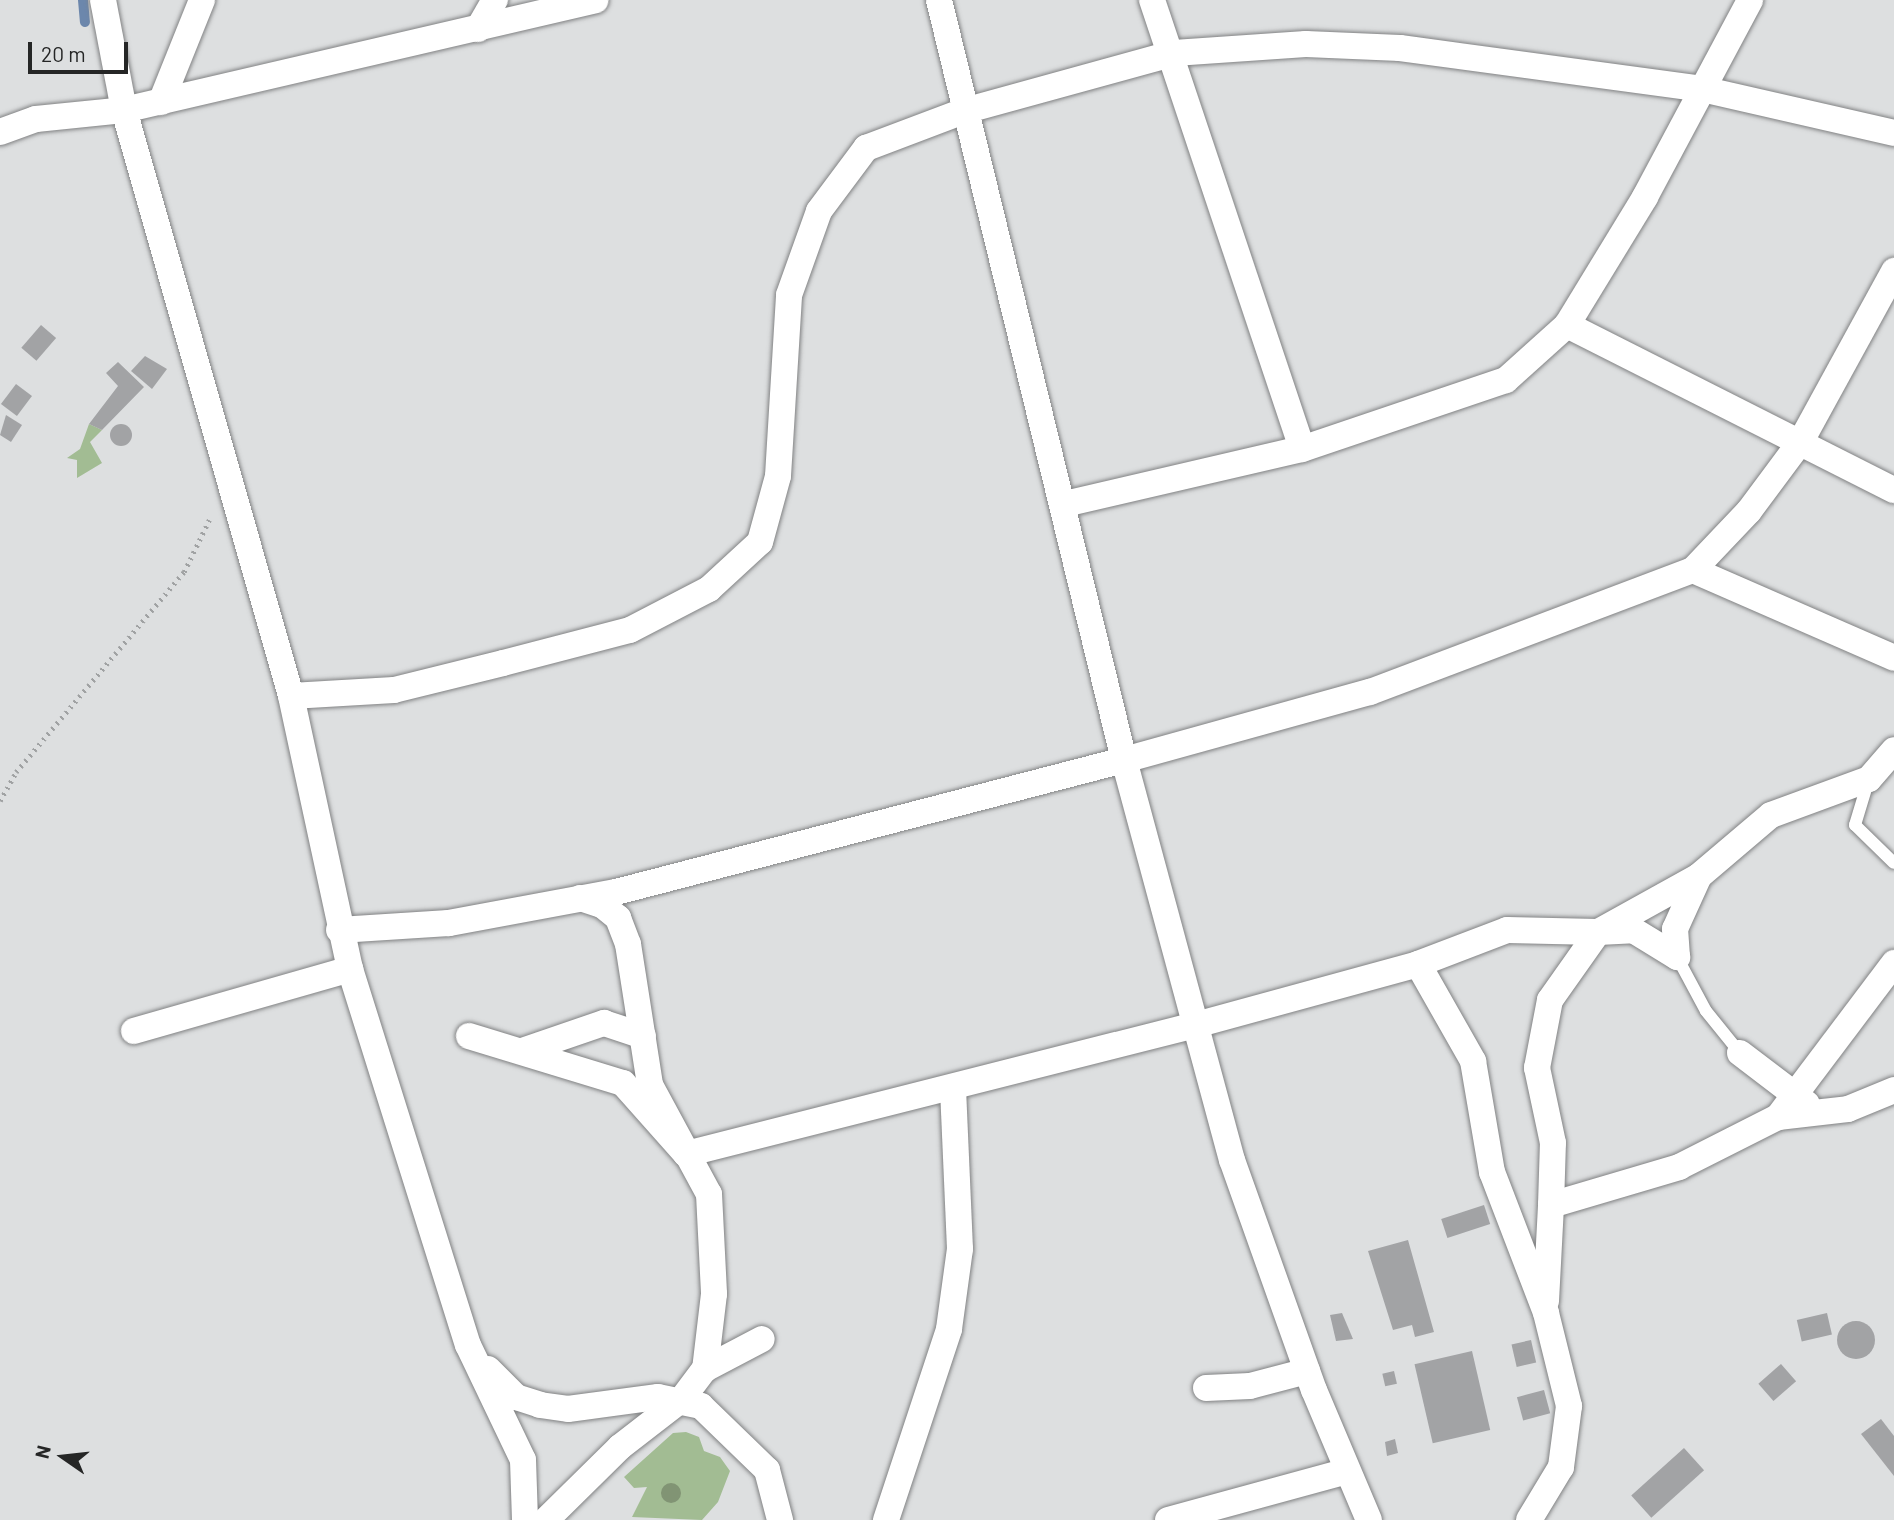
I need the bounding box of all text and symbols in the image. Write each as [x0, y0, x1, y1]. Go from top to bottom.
scale bar [32, 28, 131, 72]
text: 20 m [41, 41, 86, 66]
north arrow [28, 1422, 98, 1492]
text: N [29, 1443, 55, 1461]

